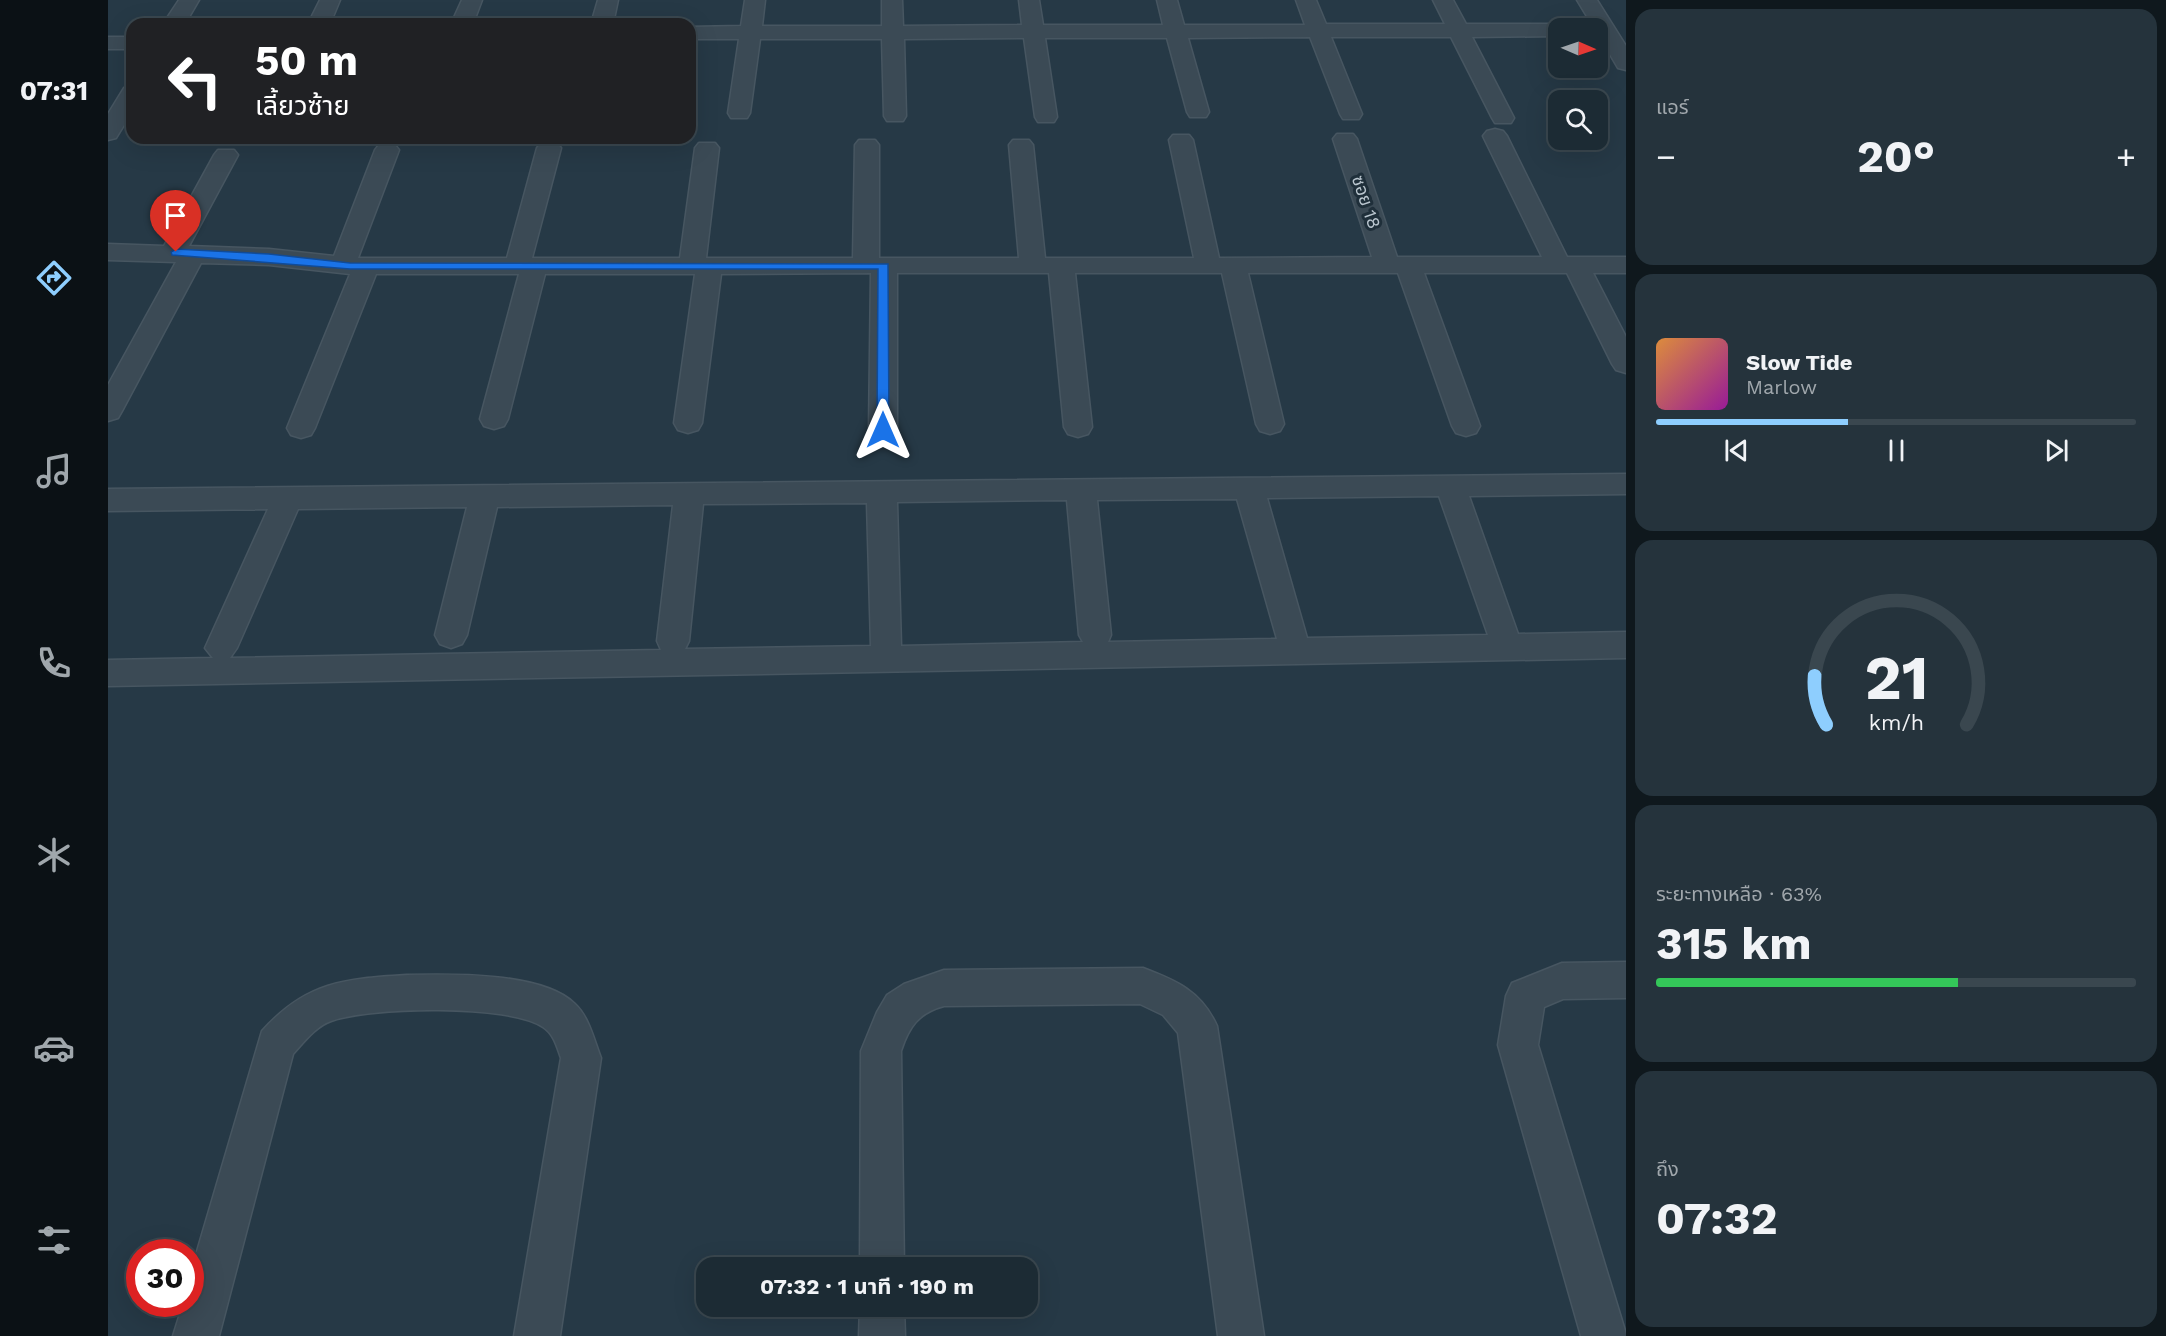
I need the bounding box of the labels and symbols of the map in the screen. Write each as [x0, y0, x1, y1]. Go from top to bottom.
north arrow [1548, 18, 1608, 78]
street label: ซอย 18 [1348, 172, 1385, 231]
pin [150, 190, 201, 252]
position arrow [851, 398, 915, 462]
speed limit sign: 30 [126, 1239, 204, 1317]

